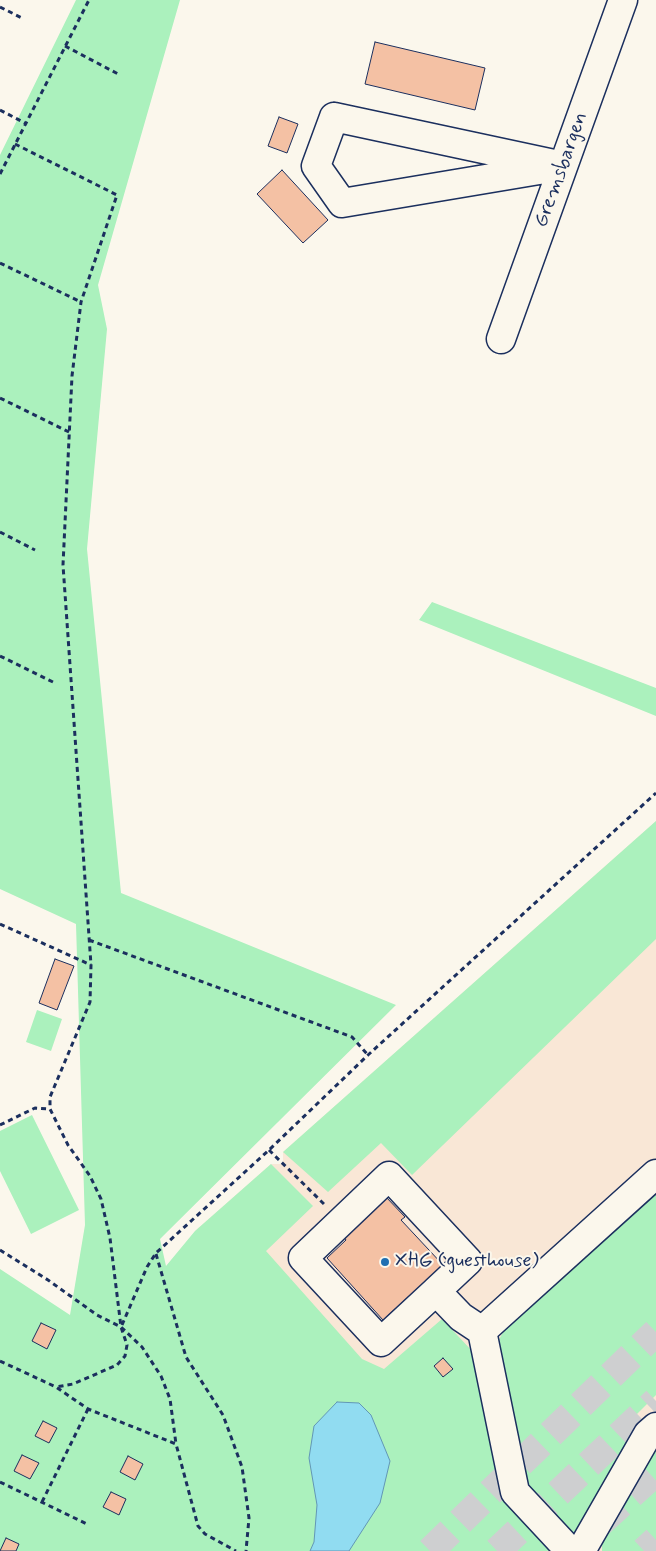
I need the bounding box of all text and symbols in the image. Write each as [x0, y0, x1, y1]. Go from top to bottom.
street label: Gremsbargen [530, 109, 594, 231]
place label: XHG (guesthouse) [395, 1250, 539, 1274]
marker: XHG (guesthouse) [379, 1256, 391, 1268]

